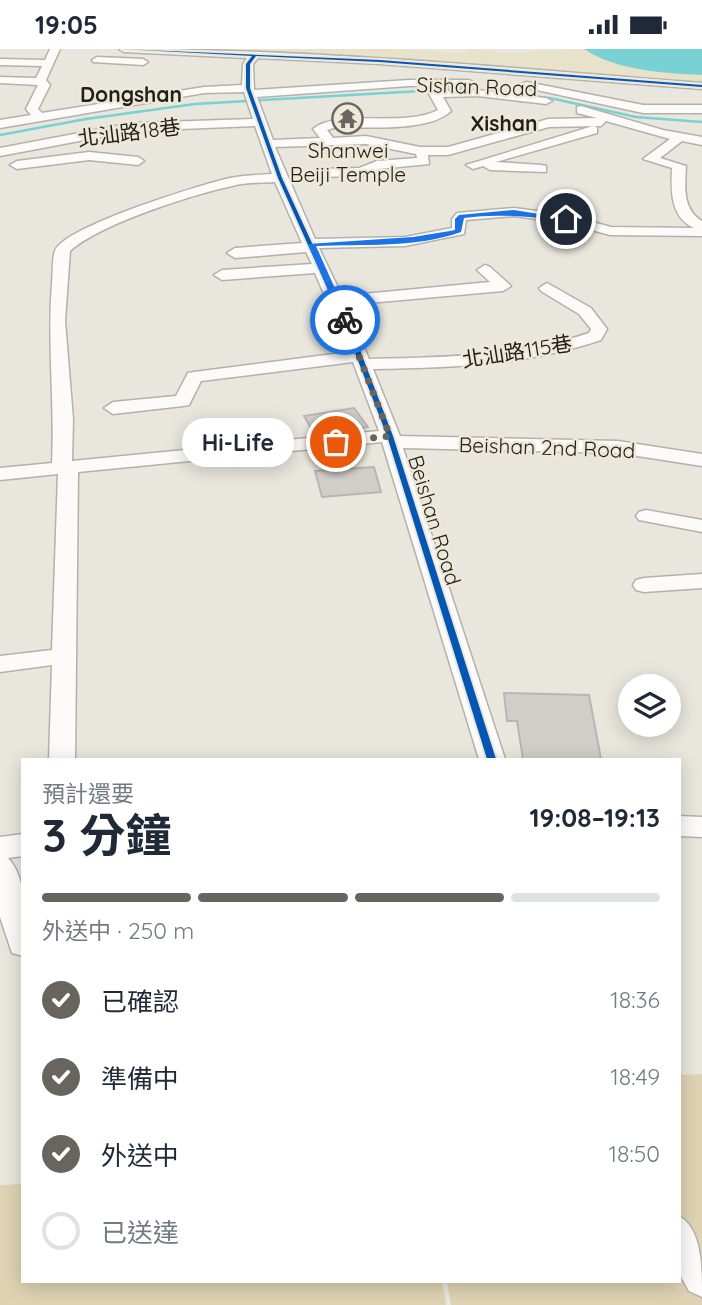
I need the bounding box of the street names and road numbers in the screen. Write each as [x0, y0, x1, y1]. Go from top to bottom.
street label: Sishan Road [416, 71, 538, 101]
street label: 北汕路18巷 [76, 113, 182, 151]
street label: 北汕路115巷 [460, 329, 574, 373]
street label: Beishan 2nd Road [458, 431, 636, 463]
street label: Beishan Road [403, 452, 467, 588]

